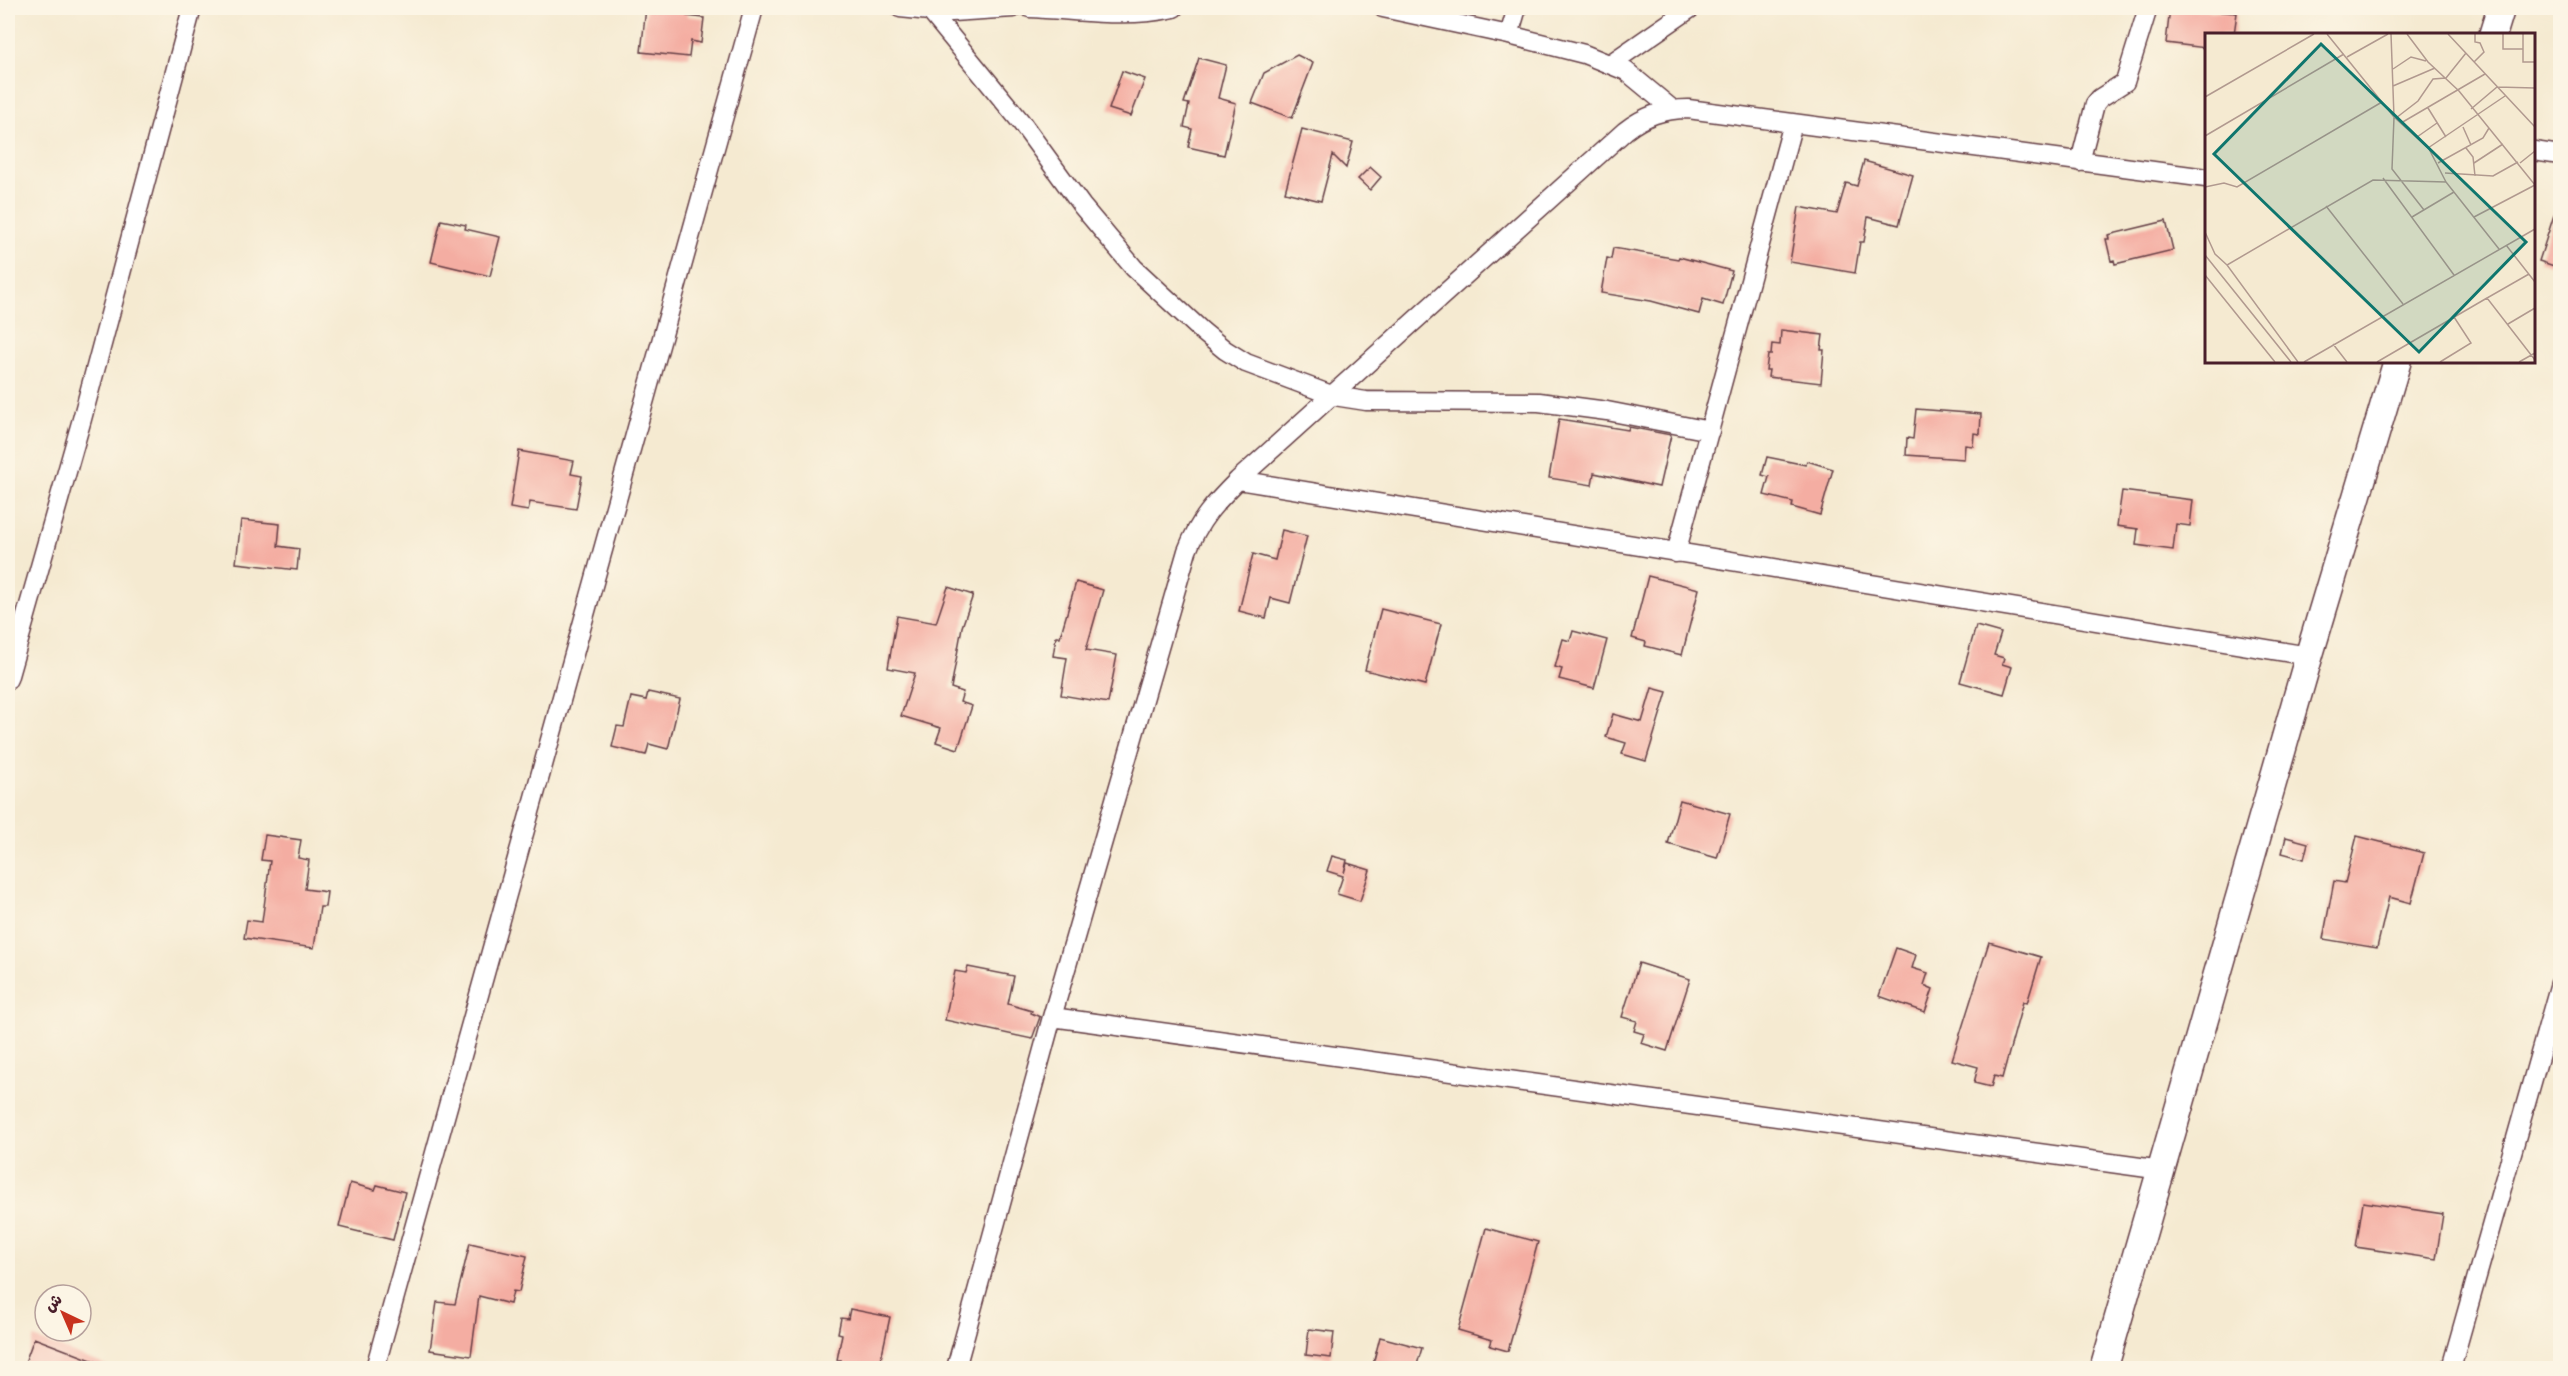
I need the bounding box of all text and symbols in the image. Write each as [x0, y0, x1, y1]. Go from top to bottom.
inset map [2205, 33, 2535, 363]
north arrow [33, 1283, 93, 1343]
text: ش [39, 1289, 67, 1316]

